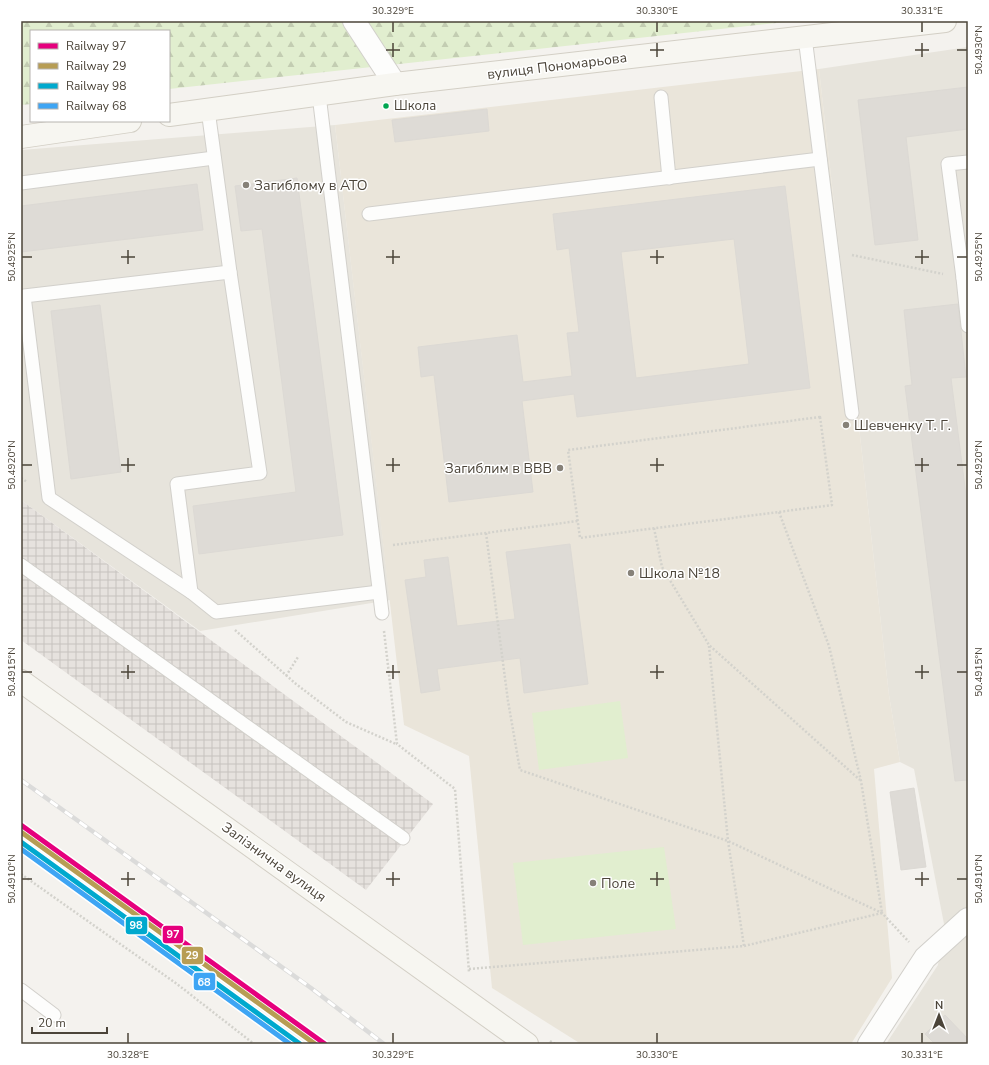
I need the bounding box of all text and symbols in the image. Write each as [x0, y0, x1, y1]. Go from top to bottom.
text: 30.329°E [372, 4, 414, 18]
text: 30.330°E [636, 4, 678, 18]
text: 30.331°E [901, 4, 943, 18]
text: 50.4930°N [972, 25, 986, 75]
legend [30, 30, 170, 122]
text: Railway 97 [66, 38, 127, 54]
street label: вулиця Пономарьова [486, 48, 628, 84]
text: Railway 29 [66, 58, 127, 74]
text: Railway 98 [66, 78, 127, 94]
place label: Школа [394, 97, 436, 115]
text: Railway 68 [66, 98, 127, 114]
marker: Школа [381, 101, 391, 111]
place label: Загиблому в АТО [254, 176, 368, 195]
marker: Загиблому в АТО [241, 180, 251, 190]
text: 50.4925°N [5, 232, 19, 282]
text: 50.4925°N [972, 232, 986, 282]
place label: Шевченку Т. Г. [854, 416, 951, 435]
marker: Шевченку Т. Г. [841, 420, 851, 430]
text: 50.4920°N [5, 440, 19, 490]
text: 50.4920°N [972, 440, 986, 490]
place label: Загиблим в ВВВ [445, 459, 552, 478]
marker: Загиблим в ВВВ [555, 463, 565, 473]
place label: Школа №18 [639, 564, 720, 583]
marker: Школа №18 [626, 568, 636, 578]
text: 50.4915°N [5, 647, 19, 697]
text: 50.4915°N [972, 647, 986, 697]
street label: Залізнична вулиця [218, 818, 330, 906]
text: 50.4910°N [5, 854, 19, 904]
text: 50.4910°N [972, 854, 986, 904]
place label: Поле [601, 874, 635, 893]
marker: Поле [588, 878, 598, 888]
line badge: 98 [125, 916, 148, 935]
text: 98 [129, 918, 143, 933]
line badge: 97 [162, 925, 184, 944]
text: 97 [166, 927, 180, 942]
line badge: 29 [181, 946, 204, 965]
text: 29 [185, 948, 199, 963]
line badge: 68 [193, 972, 216, 991]
text: 68 [197, 975, 211, 990]
north arrow [919, 995, 959, 1035]
text: N [935, 998, 943, 1013]
scale bar [32, 1009, 107, 1035]
text: 20 m [38, 1015, 66, 1031]
text: 30.328°E [107, 1048, 149, 1062]
text: 30.329°E [372, 1048, 414, 1062]
text: 30.330°E [636, 1048, 678, 1062]
text: 30.331°E [901, 1048, 943, 1062]

